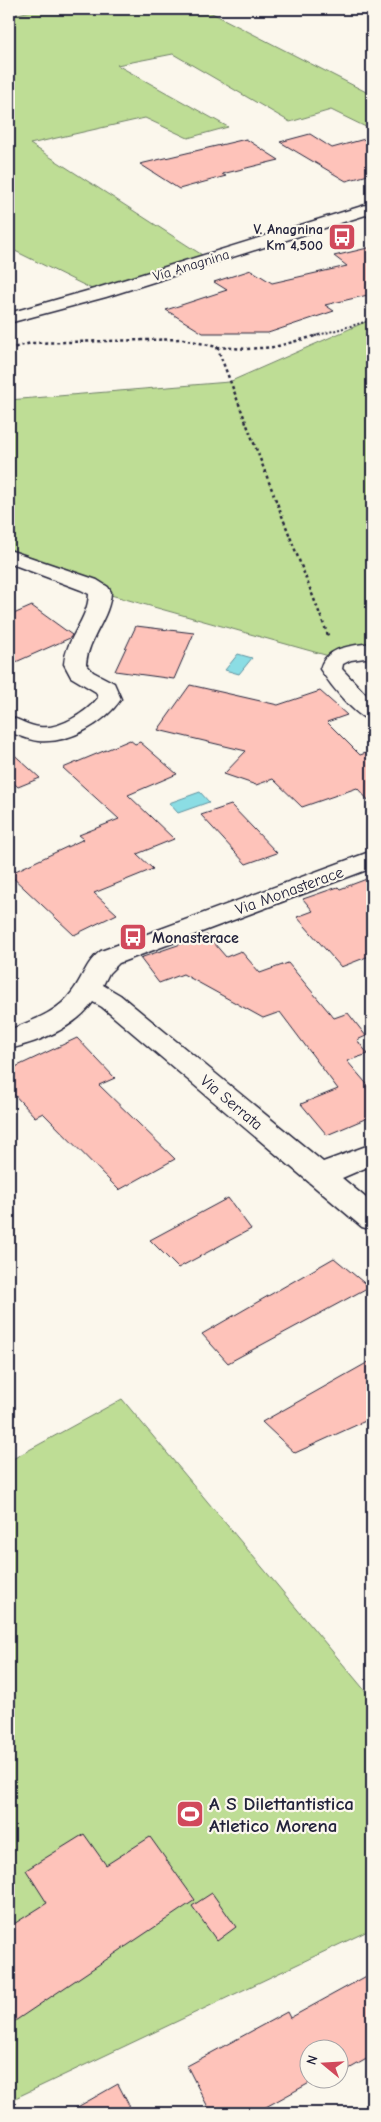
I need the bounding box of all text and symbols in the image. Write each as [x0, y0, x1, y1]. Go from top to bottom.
place label: V. Anagnina Km 4,500 [254, 221, 323, 254]
bus stop icon: V. Anagnina Km 4,500 [327, 222, 357, 252]
street label: Via Anagnina [151, 246, 231, 285]
street label: Via Monasterace [233, 863, 346, 919]
bus stop icon: Monasterace [118, 922, 148, 952]
place label: Monasterace [152, 929, 239, 947]
street label: Via Serrata [197, 1072, 266, 1134]
place label: A S Dilettantistica Atletico Morena [209, 1793, 354, 1837]
sports icon: A S Dilettantistica Atletico Morena [175, 1799, 205, 1829]
north arrow [298, 2040, 348, 2090]
text: N [303, 2053, 322, 2067]

